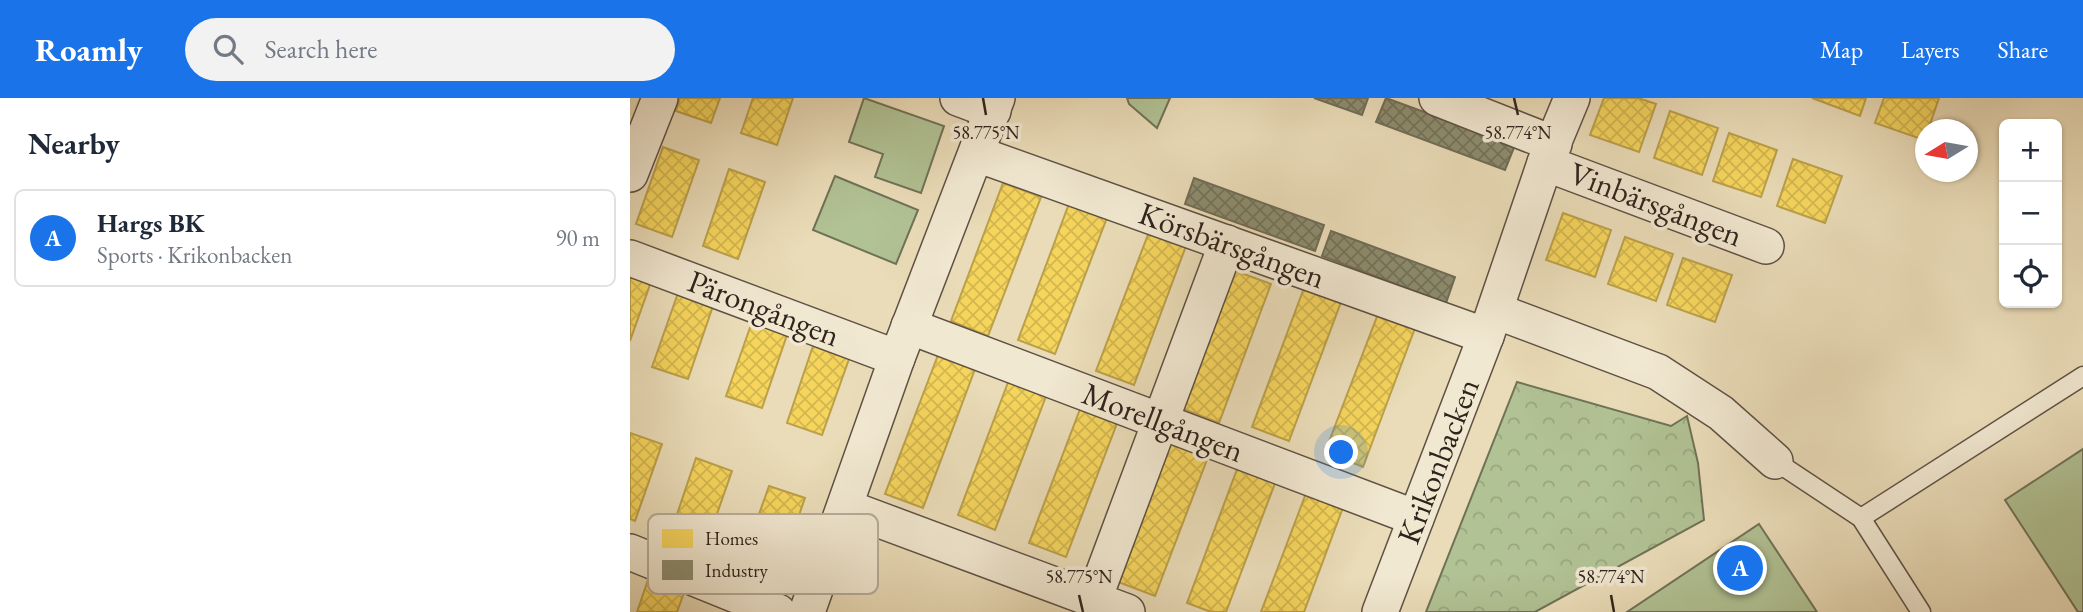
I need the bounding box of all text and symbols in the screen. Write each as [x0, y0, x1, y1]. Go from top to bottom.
search box [185, 18, 675, 81]
text: Roamly [35, 28, 143, 71]
icon: search [209, 30, 247, 68]
text: Search here [265, 32, 377, 66]
text: Map [1820, 34, 1863, 65]
text: Layers [1901, 34, 1960, 65]
text: Share [1998, 34, 2048, 65]
north arrow [1915, 119, 1978, 182]
map controls [1999, 119, 2062, 308]
button: + [1999, 119, 2062, 182]
text: 58.775°N [953, 121, 1020, 144]
text: 58.774°N [1485, 121, 1552, 144]
text: Nearby [28, 124, 120, 163]
street label: Vinbärsgången [1563, 152, 1749, 256]
button: − [1999, 182, 2062, 245]
street label: Körsbärsgången [1133, 192, 1331, 298]
text: Hargs BK [97, 206, 205, 240]
text: A [45, 223, 61, 253]
text: 90 m [555, 223, 600, 253]
text: Sports · Krikonbacken [97, 240, 292, 270]
button: locate [1999, 245, 2062, 308]
street label: Pärongången [682, 260, 846, 356]
street label: Morellgången [1076, 372, 1250, 472]
street label: Krikonbacken [1387, 372, 1489, 550]
your location [1324, 435, 1358, 469]
legend [648, 514, 878, 594]
text: Homes [705, 526, 758, 551]
pin: A [1717, 542, 1763, 594]
text: Industry [705, 558, 769, 583]
text: 58.775°N [1046, 565, 1113, 588]
text: 58.774°N [1578, 565, 1645, 588]

